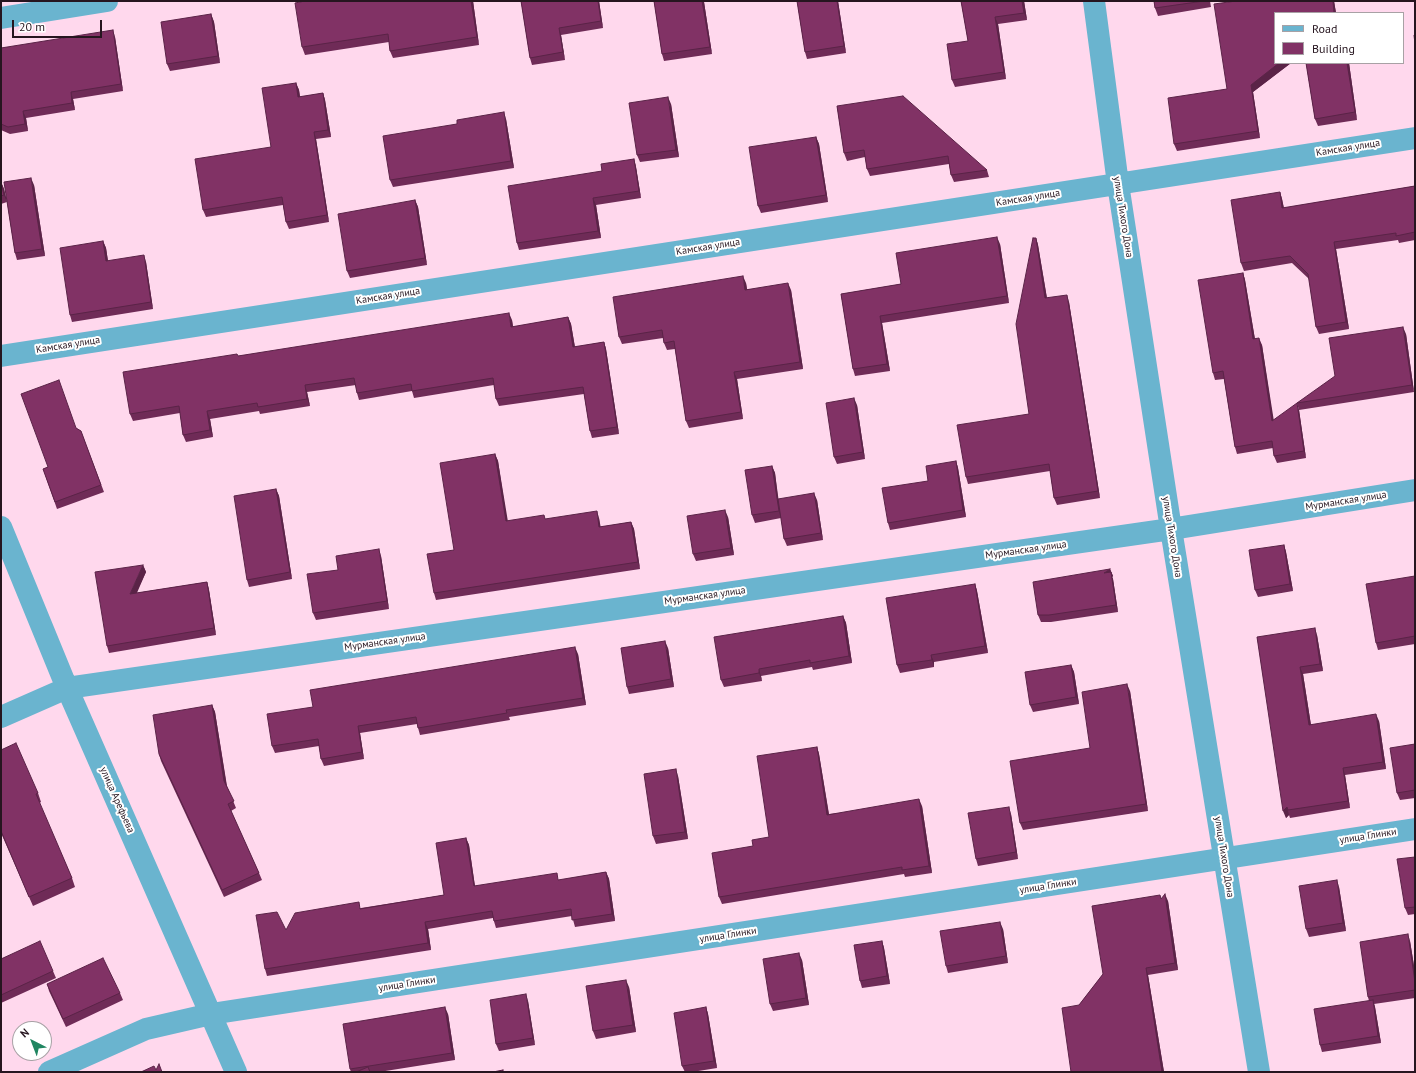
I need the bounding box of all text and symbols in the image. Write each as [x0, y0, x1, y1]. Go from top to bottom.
scale bar [14, 12, 104, 38]
legend [1274, 12, 1404, 64]
text: 20 m [19, 19, 45, 34]
text: Road [1312, 21, 1337, 36]
text: Building [1312, 41, 1355, 56]
street label: Камская улица [1315, 137, 1381, 159]
street label: улица Тихого Дона [1111, 176, 1135, 258]
street label: Камская улица [995, 187, 1061, 209]
street label: Камская улица [675, 236, 741, 258]
street label: Камская улица [355, 285, 421, 307]
street label: Камская улица [35, 334, 101, 356]
street label: Мурманская улица [1305, 489, 1387, 513]
street label: улица Тихого Дона [1160, 496, 1184, 578]
street label: Мурманская улица [985, 538, 1067, 562]
street label: Мурманская улица [664, 584, 746, 608]
street label: Мурманская улица [344, 630, 426, 654]
street label: улица Арефьева [97, 765, 137, 835]
street label: улица Тихого Дона [1212, 816, 1236, 898]
street label: улица Глинки [1339, 826, 1397, 846]
street label: улица Глинки [1019, 876, 1077, 896]
street label: улица Глинки [699, 925, 757, 945]
street label: улица Глинки [378, 974, 436, 994]
north arrow [12, 1021, 52, 1061]
text: N [17, 1025, 32, 1040]

